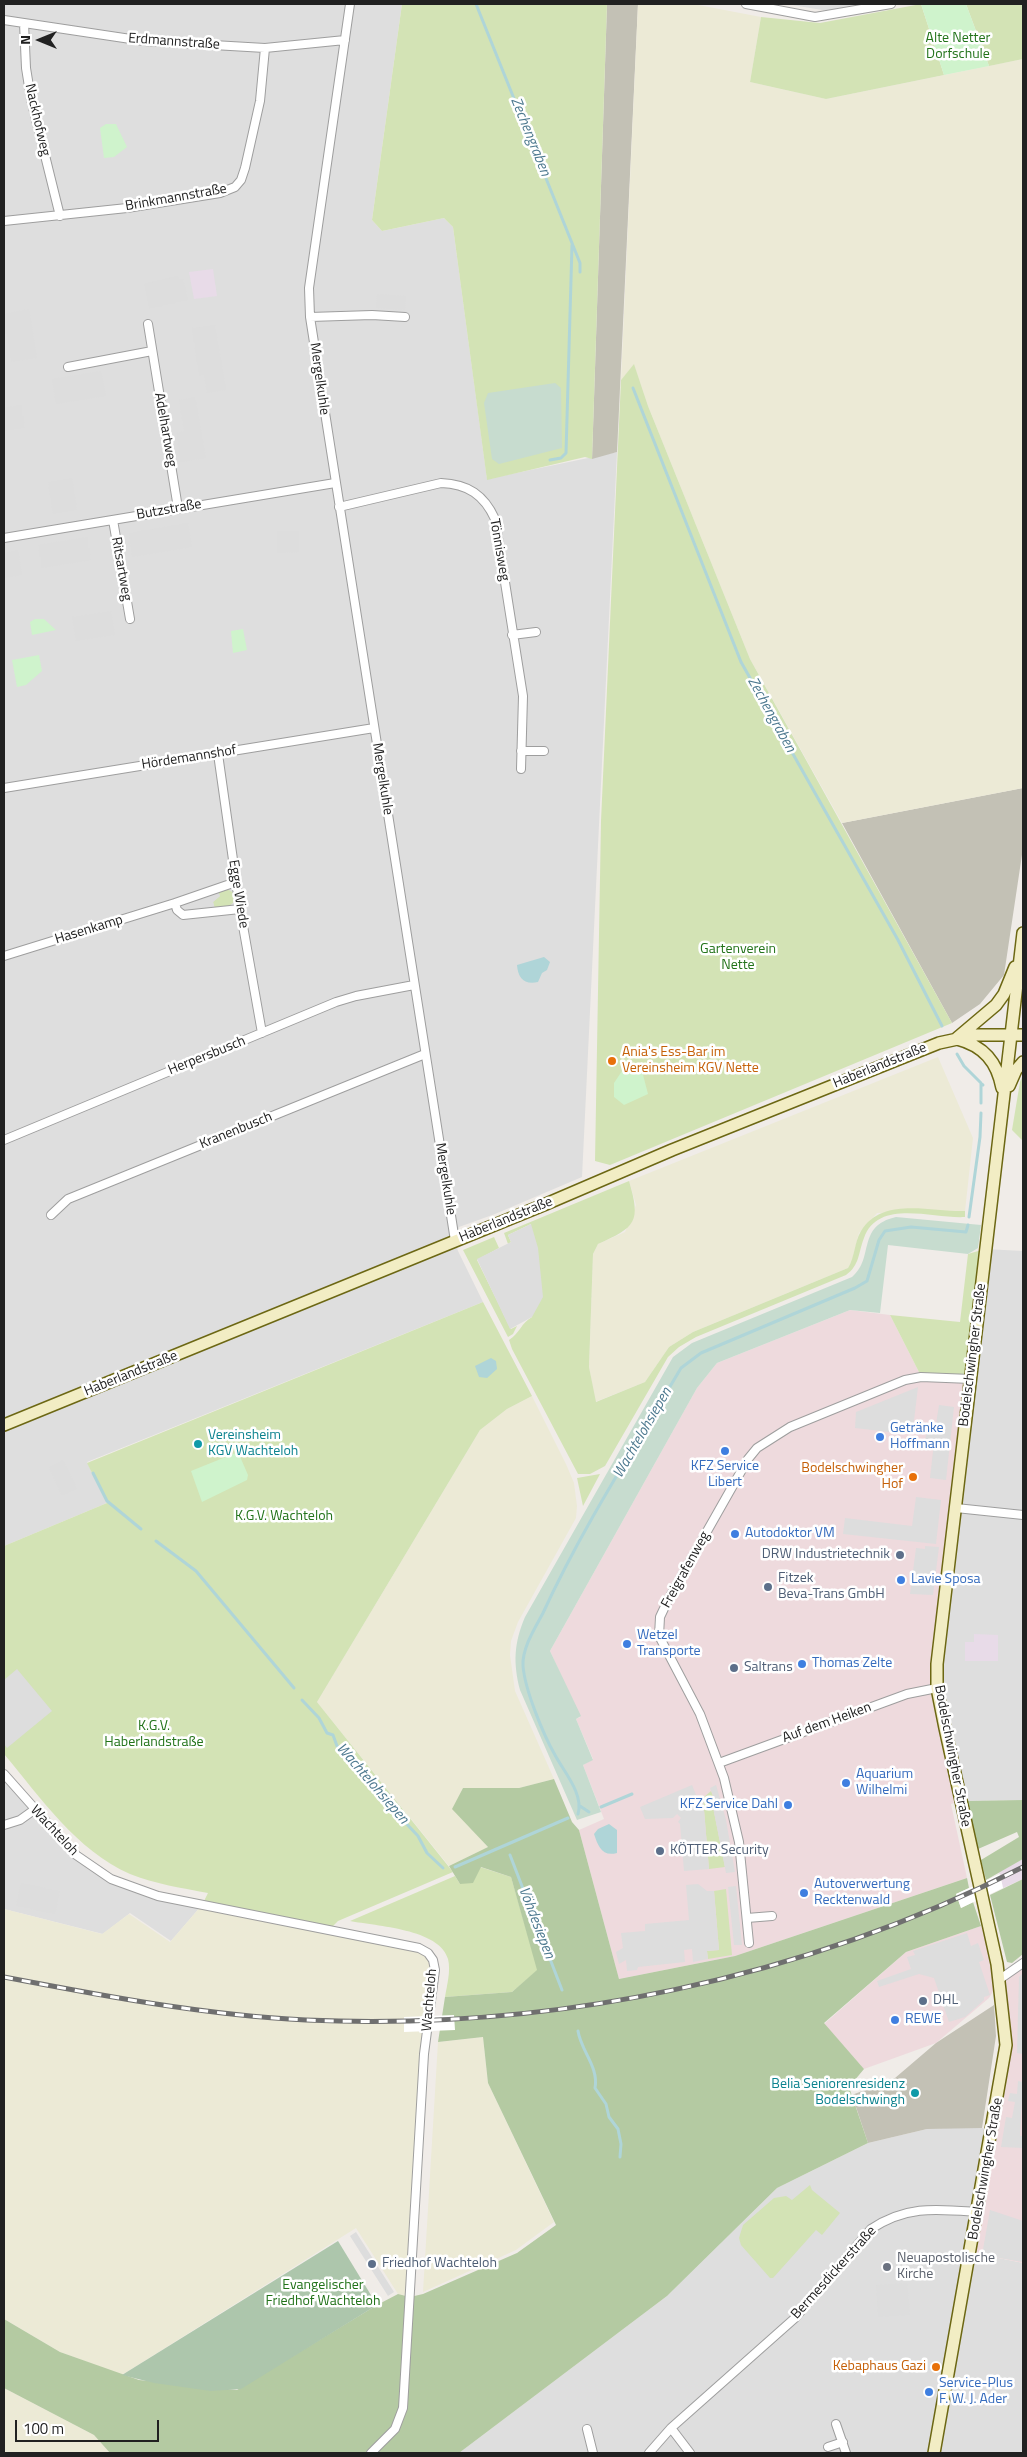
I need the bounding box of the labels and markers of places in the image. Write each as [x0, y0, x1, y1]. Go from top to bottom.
place label: Ania's Ess-Bar im Vereinsheim KGV Nette [622, 1045, 759, 1078]
marker: Ania's Ess-Bar im Vereinsheim KGV Nette [606, 1055, 618, 1067]
place label: Getränke Hoffmann [890, 1421, 950, 1454]
place label: Vereinsheim KGV Wachteloh [208, 1428, 298, 1460]
marker: Getränke Hoffmann [874, 1431, 886, 1443]
marker: Vereinsheim KGV Wachteloh [192, 1438, 204, 1450]
marker: KFZ Service Libert [719, 1445, 731, 1457]
place label: KFZ Service Libert [691, 1459, 759, 1491]
place label: Bodelschwingher Hof [801, 1461, 903, 1494]
marker: Bodelschwingher Hof [907, 1471, 919, 1483]
place label: Autodoktor VM [745, 1526, 835, 1542]
marker: Autodoktor VM [729, 1528, 741, 1540]
place label: DRW Industrietechnik [762, 1547, 890, 1563]
marker: DRW Industrietechnik [894, 1549, 906, 1561]
place label: Fitzek Beva-Trans GmbH [778, 1571, 885, 1604]
place label: Lavie Sposa [911, 1572, 980, 1588]
marker: Lavie Sposa [895, 1574, 907, 1586]
marker: Fitzek Beva-Trans GmbH [762, 1581, 774, 1593]
place label: Wetzel Transporte [637, 1628, 701, 1660]
marker: Wetzel Transporte [621, 1638, 633, 1650]
place label: Thomas Zelte [812, 1656, 892, 1672]
marker: Thomas Zelte [796, 1658, 808, 1670]
place label: Saltrans [744, 1660, 793, 1676]
marker: Saltrans [728, 1662, 740, 1674]
place label: Aquarium Wilhelmi [856, 1767, 913, 1800]
marker: Aquarium Wilhelmi [840, 1777, 852, 1789]
place label: KFZ Service Dahl [680, 1797, 778, 1813]
marker: KFZ Service Dahl [782, 1799, 794, 1811]
place label: KÖTTER Security [670, 1843, 769, 1859]
marker: KÖTTER Security [654, 1845, 666, 1857]
place label: Autoverwertung Recktenwald [814, 1877, 910, 1910]
marker: Autoverwertung Recktenwald [798, 1887, 810, 1899]
place label: DHL [933, 1993, 958, 2009]
marker: DHL [917, 1995, 929, 2007]
place label: REWE [905, 2012, 942, 2028]
marker: REWE [889, 2014, 901, 2026]
place label: Belia Seniorenresidenz Bodelschwingh [771, 2077, 905, 2110]
marker: Belia Seniorenresidenz Bodelschwingh [909, 2087, 921, 2099]
place label: Neuapostolische Kirche [897, 2251, 995, 2284]
place label: Friedhof Wachteloh [382, 2256, 497, 2272]
marker: Friedhof Wachteloh [366, 2258, 378, 2270]
marker: Neuapostolische Kirche [881, 2261, 893, 2273]
place label: Kebaphaus Gazi [833, 2359, 926, 2375]
marker: Kebaphaus Gazi [930, 2361, 942, 2373]
place label: Service-Plus F. W. J. Ader [939, 2376, 1013, 2408]
marker: Service-Plus F. W. J. Ader [923, 2386, 935, 2398]

